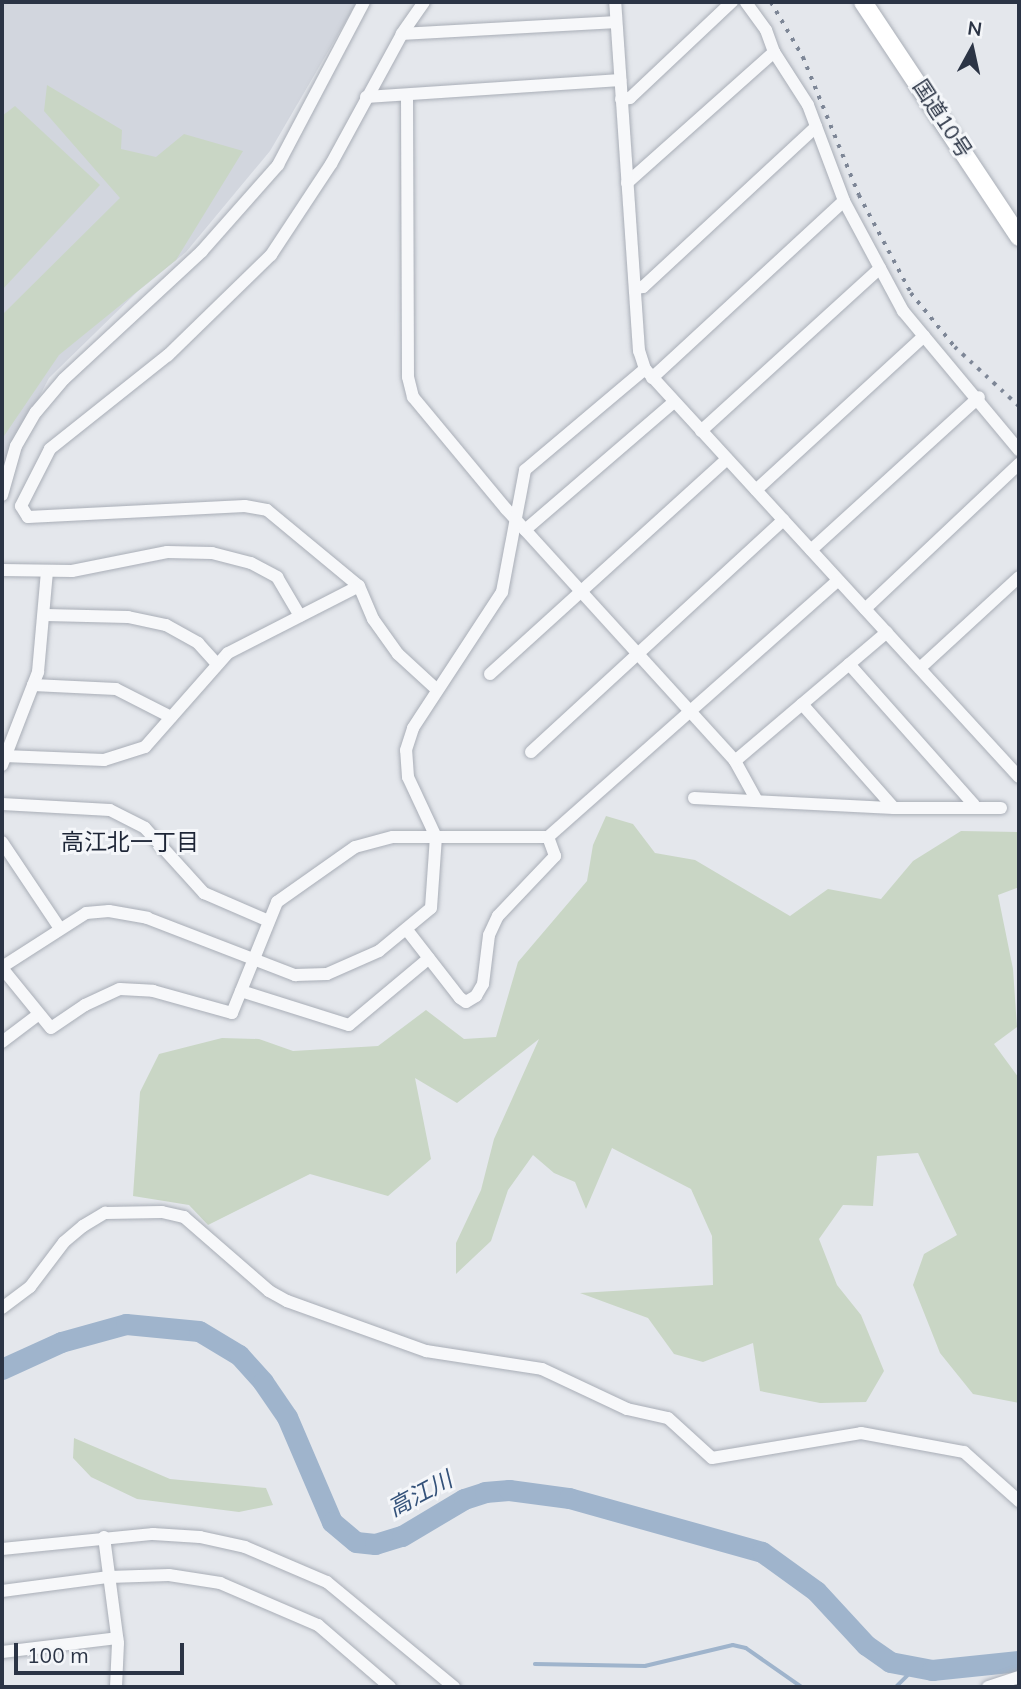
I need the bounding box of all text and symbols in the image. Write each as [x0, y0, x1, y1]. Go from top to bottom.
north arrow [937, 14, 1007, 84]
text: N [966, 15, 984, 41]
street label: 国道10号 [908, 74, 978, 162]
district label: 高江北一丁目 [61, 828, 199, 856]
water label: 高江川 [383, 1466, 457, 1522]
scale bar [18, 1630, 187, 1674]
text: 100 m [27, 1642, 89, 1668]

